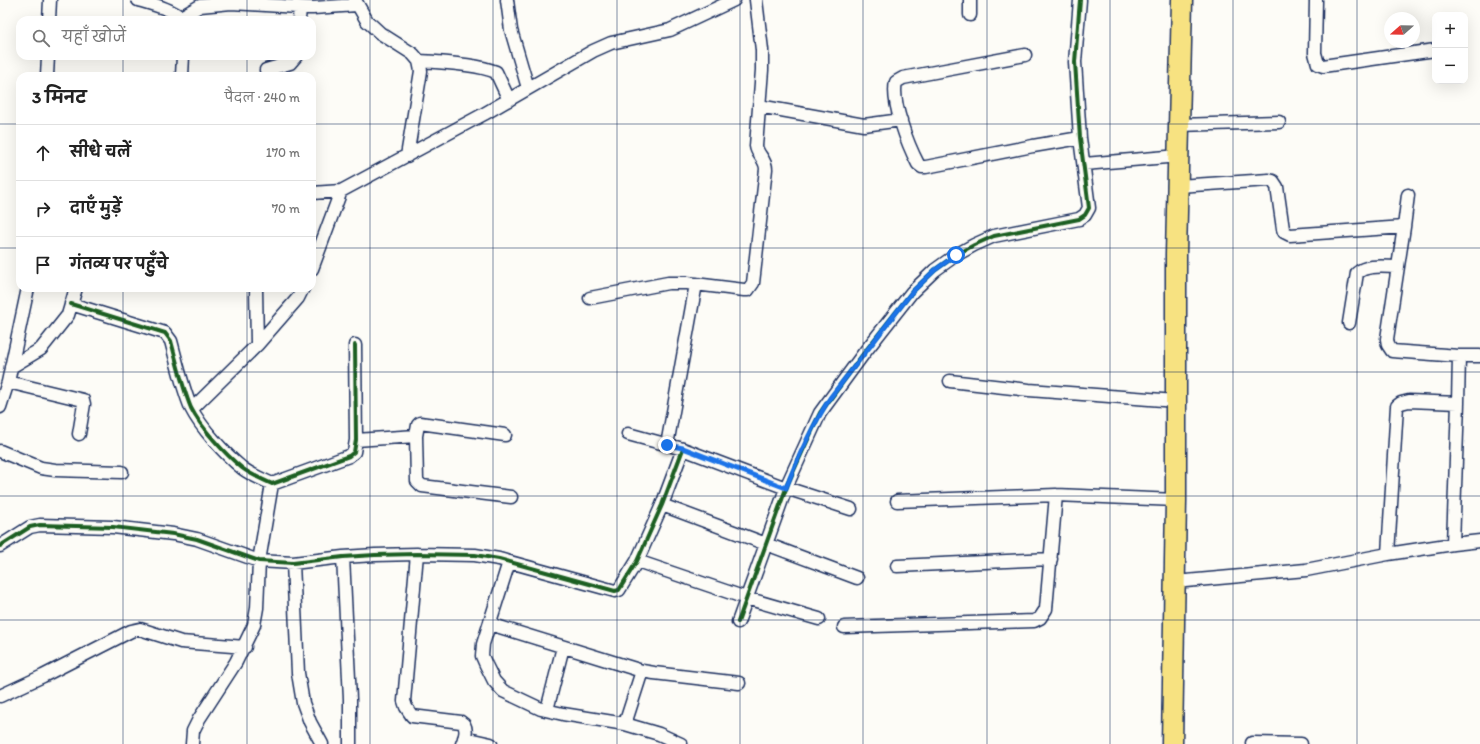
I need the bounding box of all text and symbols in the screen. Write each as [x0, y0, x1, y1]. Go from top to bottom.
north arrow [1384, 12, 1420, 48]
map controls [1432, 12, 1468, 84]
button: + [1432, 12, 1468, 48]
search box [16, 16, 316, 60]
icon: search [30, 27, 52, 49]
text: यहाँ खोजें [62, 28, 126, 46]
button: − [1432, 48, 1468, 84]
text: 3 मिनट [32, 87, 86, 107]
text: पैदल · 240 m [224, 90, 300, 105]
icon: ahead [32, 142, 54, 164]
text: सीधे चलें [70, 143, 131, 161]
text: 170 m [266, 145, 300, 160]
icon: right [32, 198, 54, 220]
text: दाएँ मुड़ें [70, 199, 122, 217]
text: 70 m [272, 201, 300, 216]
route start [947, 246, 965, 264]
icon: arrive [32, 254, 54, 276]
text: गंतव्य पर पहुँचे [70, 255, 168, 273]
route end [658, 436, 676, 454]

